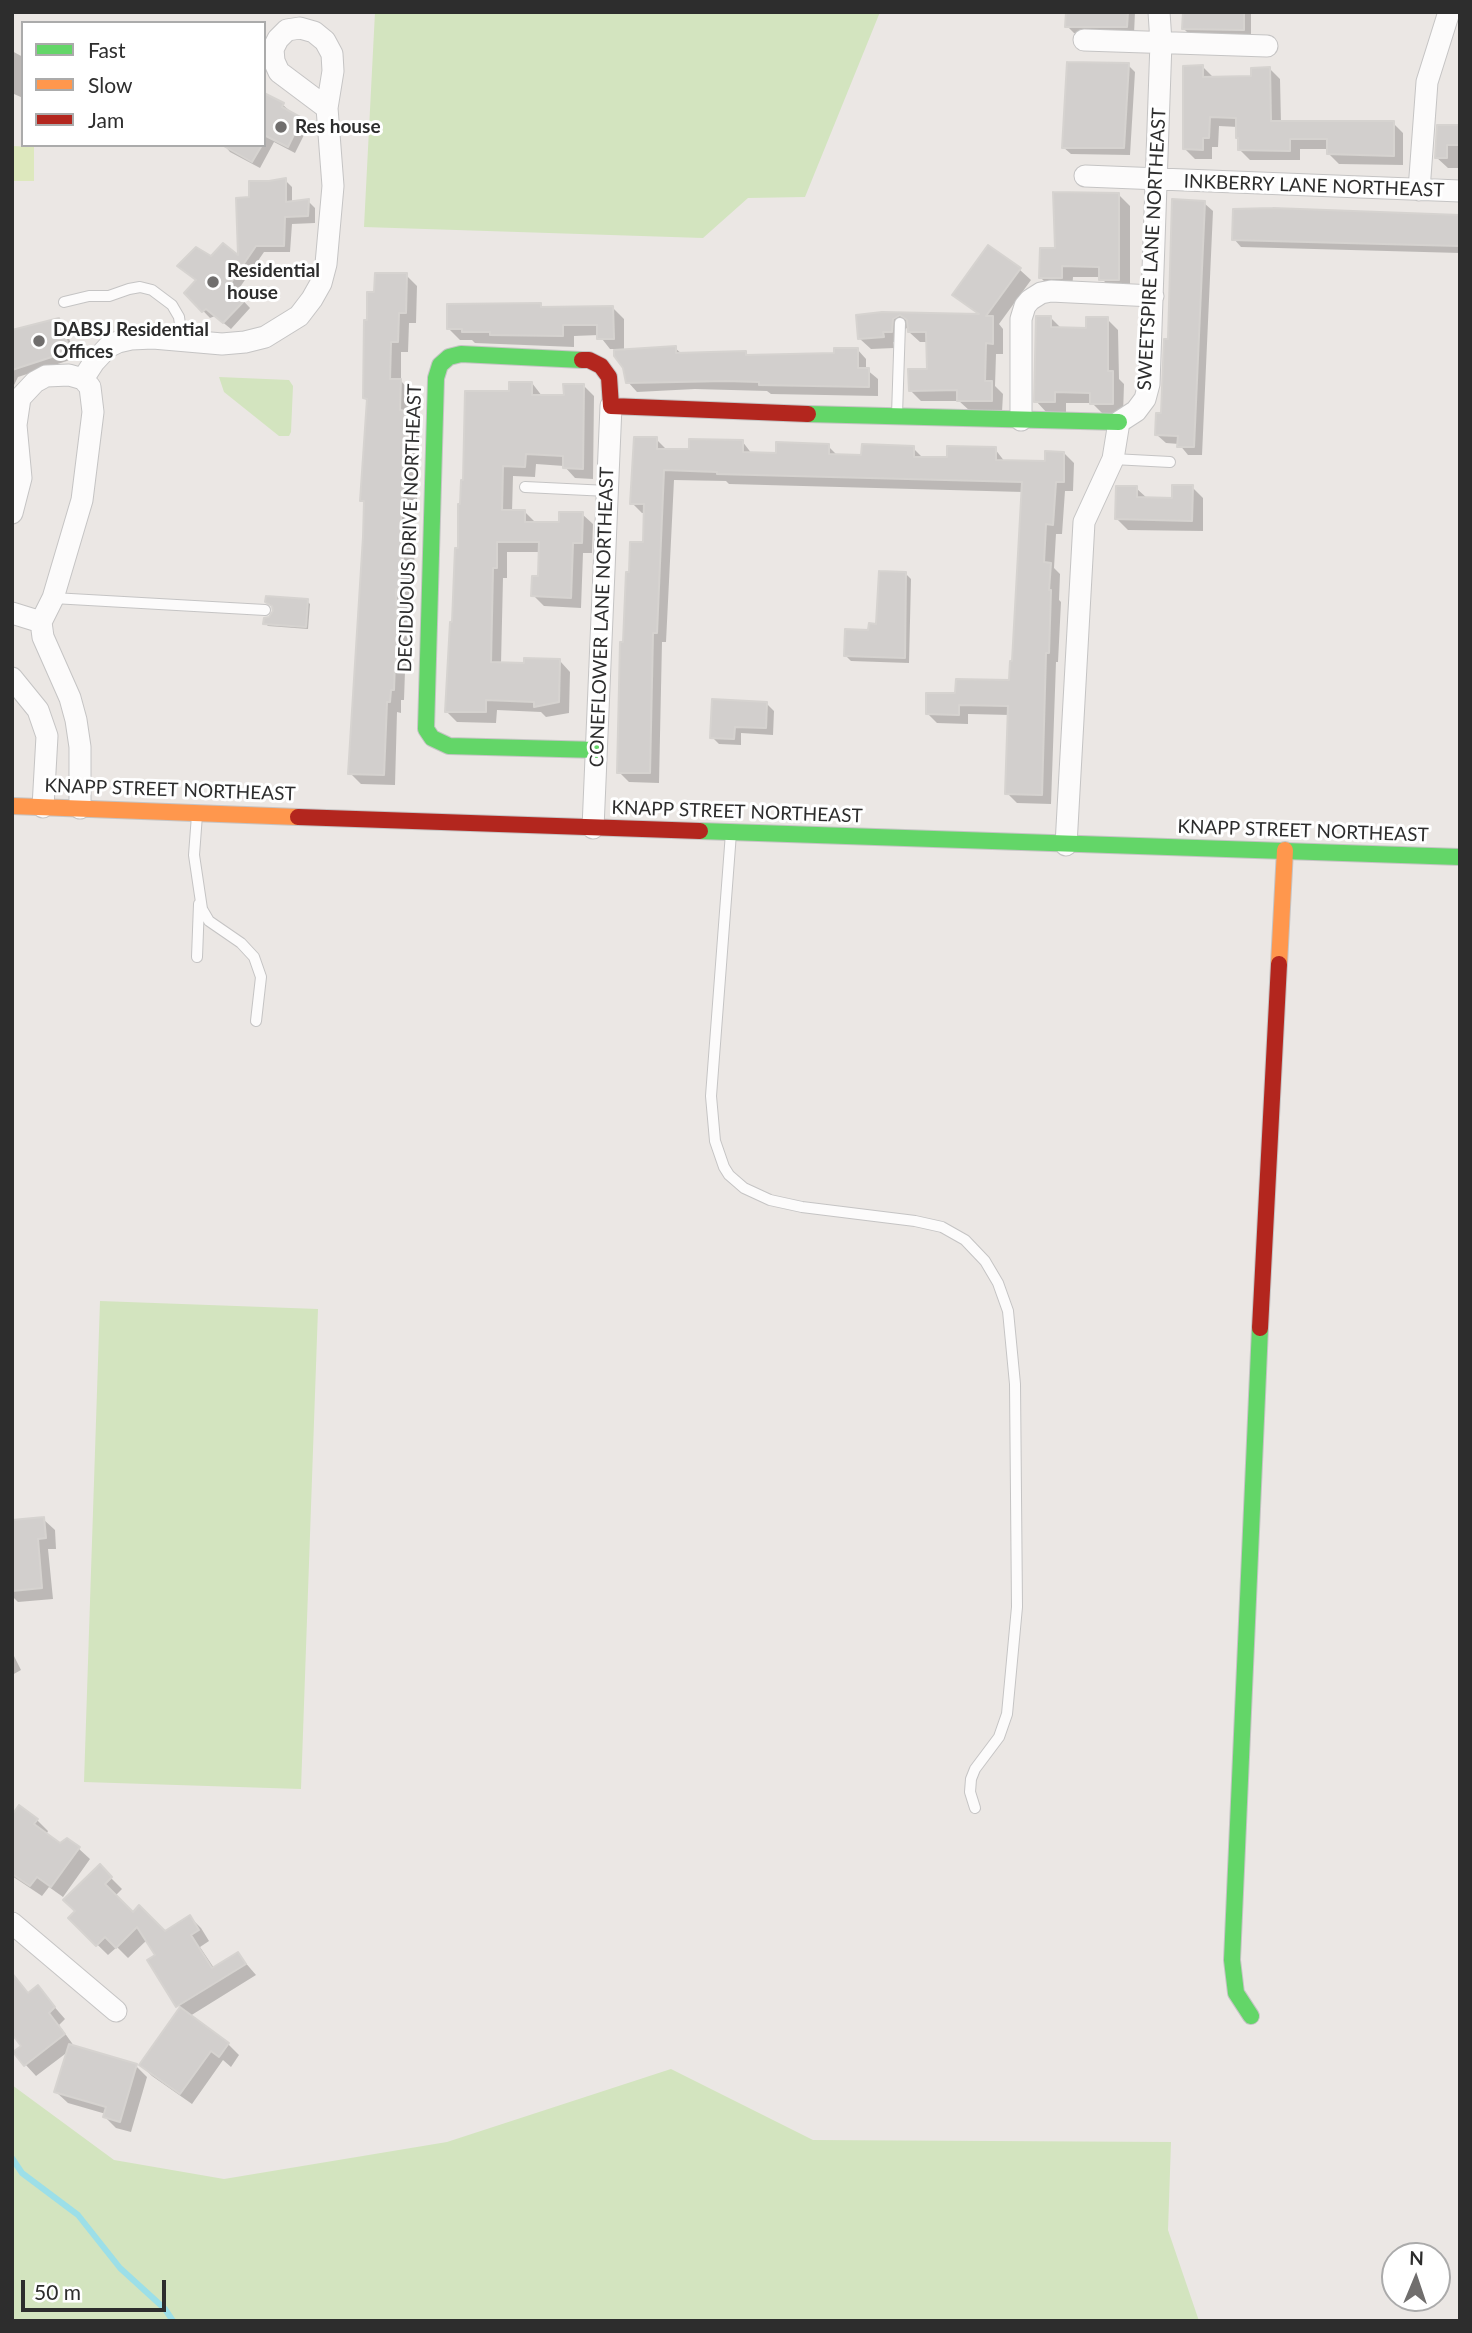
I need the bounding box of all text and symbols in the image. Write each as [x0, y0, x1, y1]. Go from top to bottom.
legend [21, 21, 266, 147]
text: Fast [88, 37, 125, 62]
text: Slow [88, 72, 132, 97]
text: Jam [88, 107, 124, 132]
street label: SWEETSPIRE LANE NORTHEAST [1133, 107, 1171, 391]
place label: Res house [295, 116, 381, 138]
marker: Res house [273, 119, 289, 135]
street label: INKBERRY LANE NORTHEAST [1183, 170, 1445, 202]
place label: Residential house [227, 260, 320, 304]
marker: Residential house [205, 274, 221, 290]
place label: DABSJ Residential Offices [53, 319, 209, 363]
marker: DABSJ Residential Offices [31, 333, 47, 349]
street label: DECIDUOUS DRIVE NORTHEAST [394, 383, 426, 673]
street label: CONEFLOWER LANE NORTHEAST [585, 466, 619, 768]
street label: KNAPP STREET NORTHEAST [44, 774, 296, 806]
street label: KNAPP STREET NORTHEAST [611, 796, 863, 828]
street label: KNAPP STREET NORTHEAST [1177, 815, 1429, 847]
north arrow [1381, 2242, 1451, 2312]
text: N [1409, 2246, 1424, 2269]
scale bar [24, 2266, 170, 2310]
text: 50 m [34, 2279, 81, 2304]

